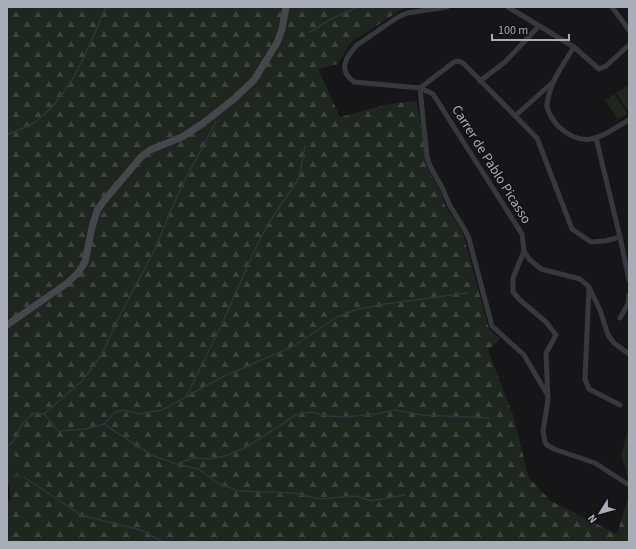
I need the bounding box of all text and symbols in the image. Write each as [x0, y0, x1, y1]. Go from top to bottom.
scale bar [492, 16, 569, 42]
text: 100 m [498, 22, 528, 39]
street label: Carrer de Pablo Picasso [446, 101, 536, 228]
north arrow [580, 493, 620, 533]
text: N [584, 511, 601, 526]

